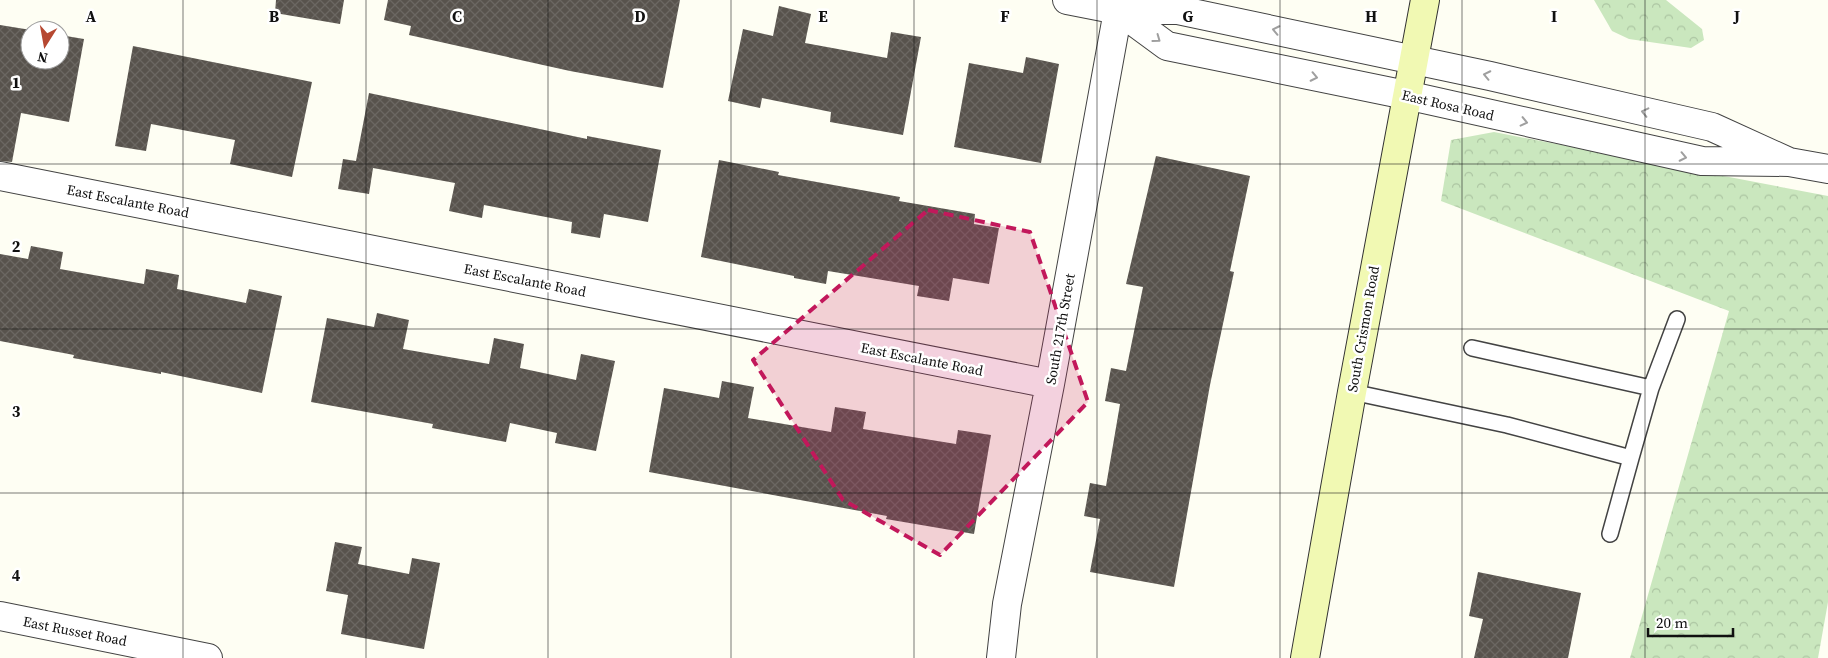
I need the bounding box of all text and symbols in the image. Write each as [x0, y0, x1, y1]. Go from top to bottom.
text: A [86, 5, 97, 27]
text: B [269, 5, 280, 27]
text: C [452, 5, 462, 27]
text: D [634, 5, 646, 27]
text: E [818, 5, 828, 27]
text: F [1000, 5, 1010, 27]
text: G [1183, 5, 1194, 27]
text: H [1365, 5, 1377, 27]
text: I [1551, 5, 1557, 27]
text: J [1733, 5, 1740, 27]
north arrow [20, 20, 70, 70]
one-way arrow [1272, 26, 1281, 36]
one-way arrow [1151, 33, 1161, 42]
text: N [36, 47, 49, 69]
one-way arrow [1482, 70, 1491, 81]
text: 1 [12, 71, 20, 93]
one-way arrow [1310, 71, 1318, 82]
street label: East Rosa Road [1400, 85, 1496, 125]
one-way arrow [1640, 107, 1649, 118]
one-way arrow [1520, 116, 1529, 127]
one-way arrow [1679, 151, 1687, 161]
street label: East Escalante Road [65, 179, 191, 223]
text: 2 [12, 235, 21, 257]
street label: East Escalante Road [462, 258, 588, 302]
street label: South Crismon Road [1342, 264, 1384, 394]
street label: South 217th Street [1040, 271, 1080, 386]
street label: East Escalante Road [859, 337, 985, 381]
text: 3 [12, 400, 21, 422]
text: 4 [12, 564, 21, 586]
scale bar [1648, 606, 1733, 638]
street label: East Russet Road [21, 611, 129, 651]
text: 20 m [1656, 612, 1688, 633]

